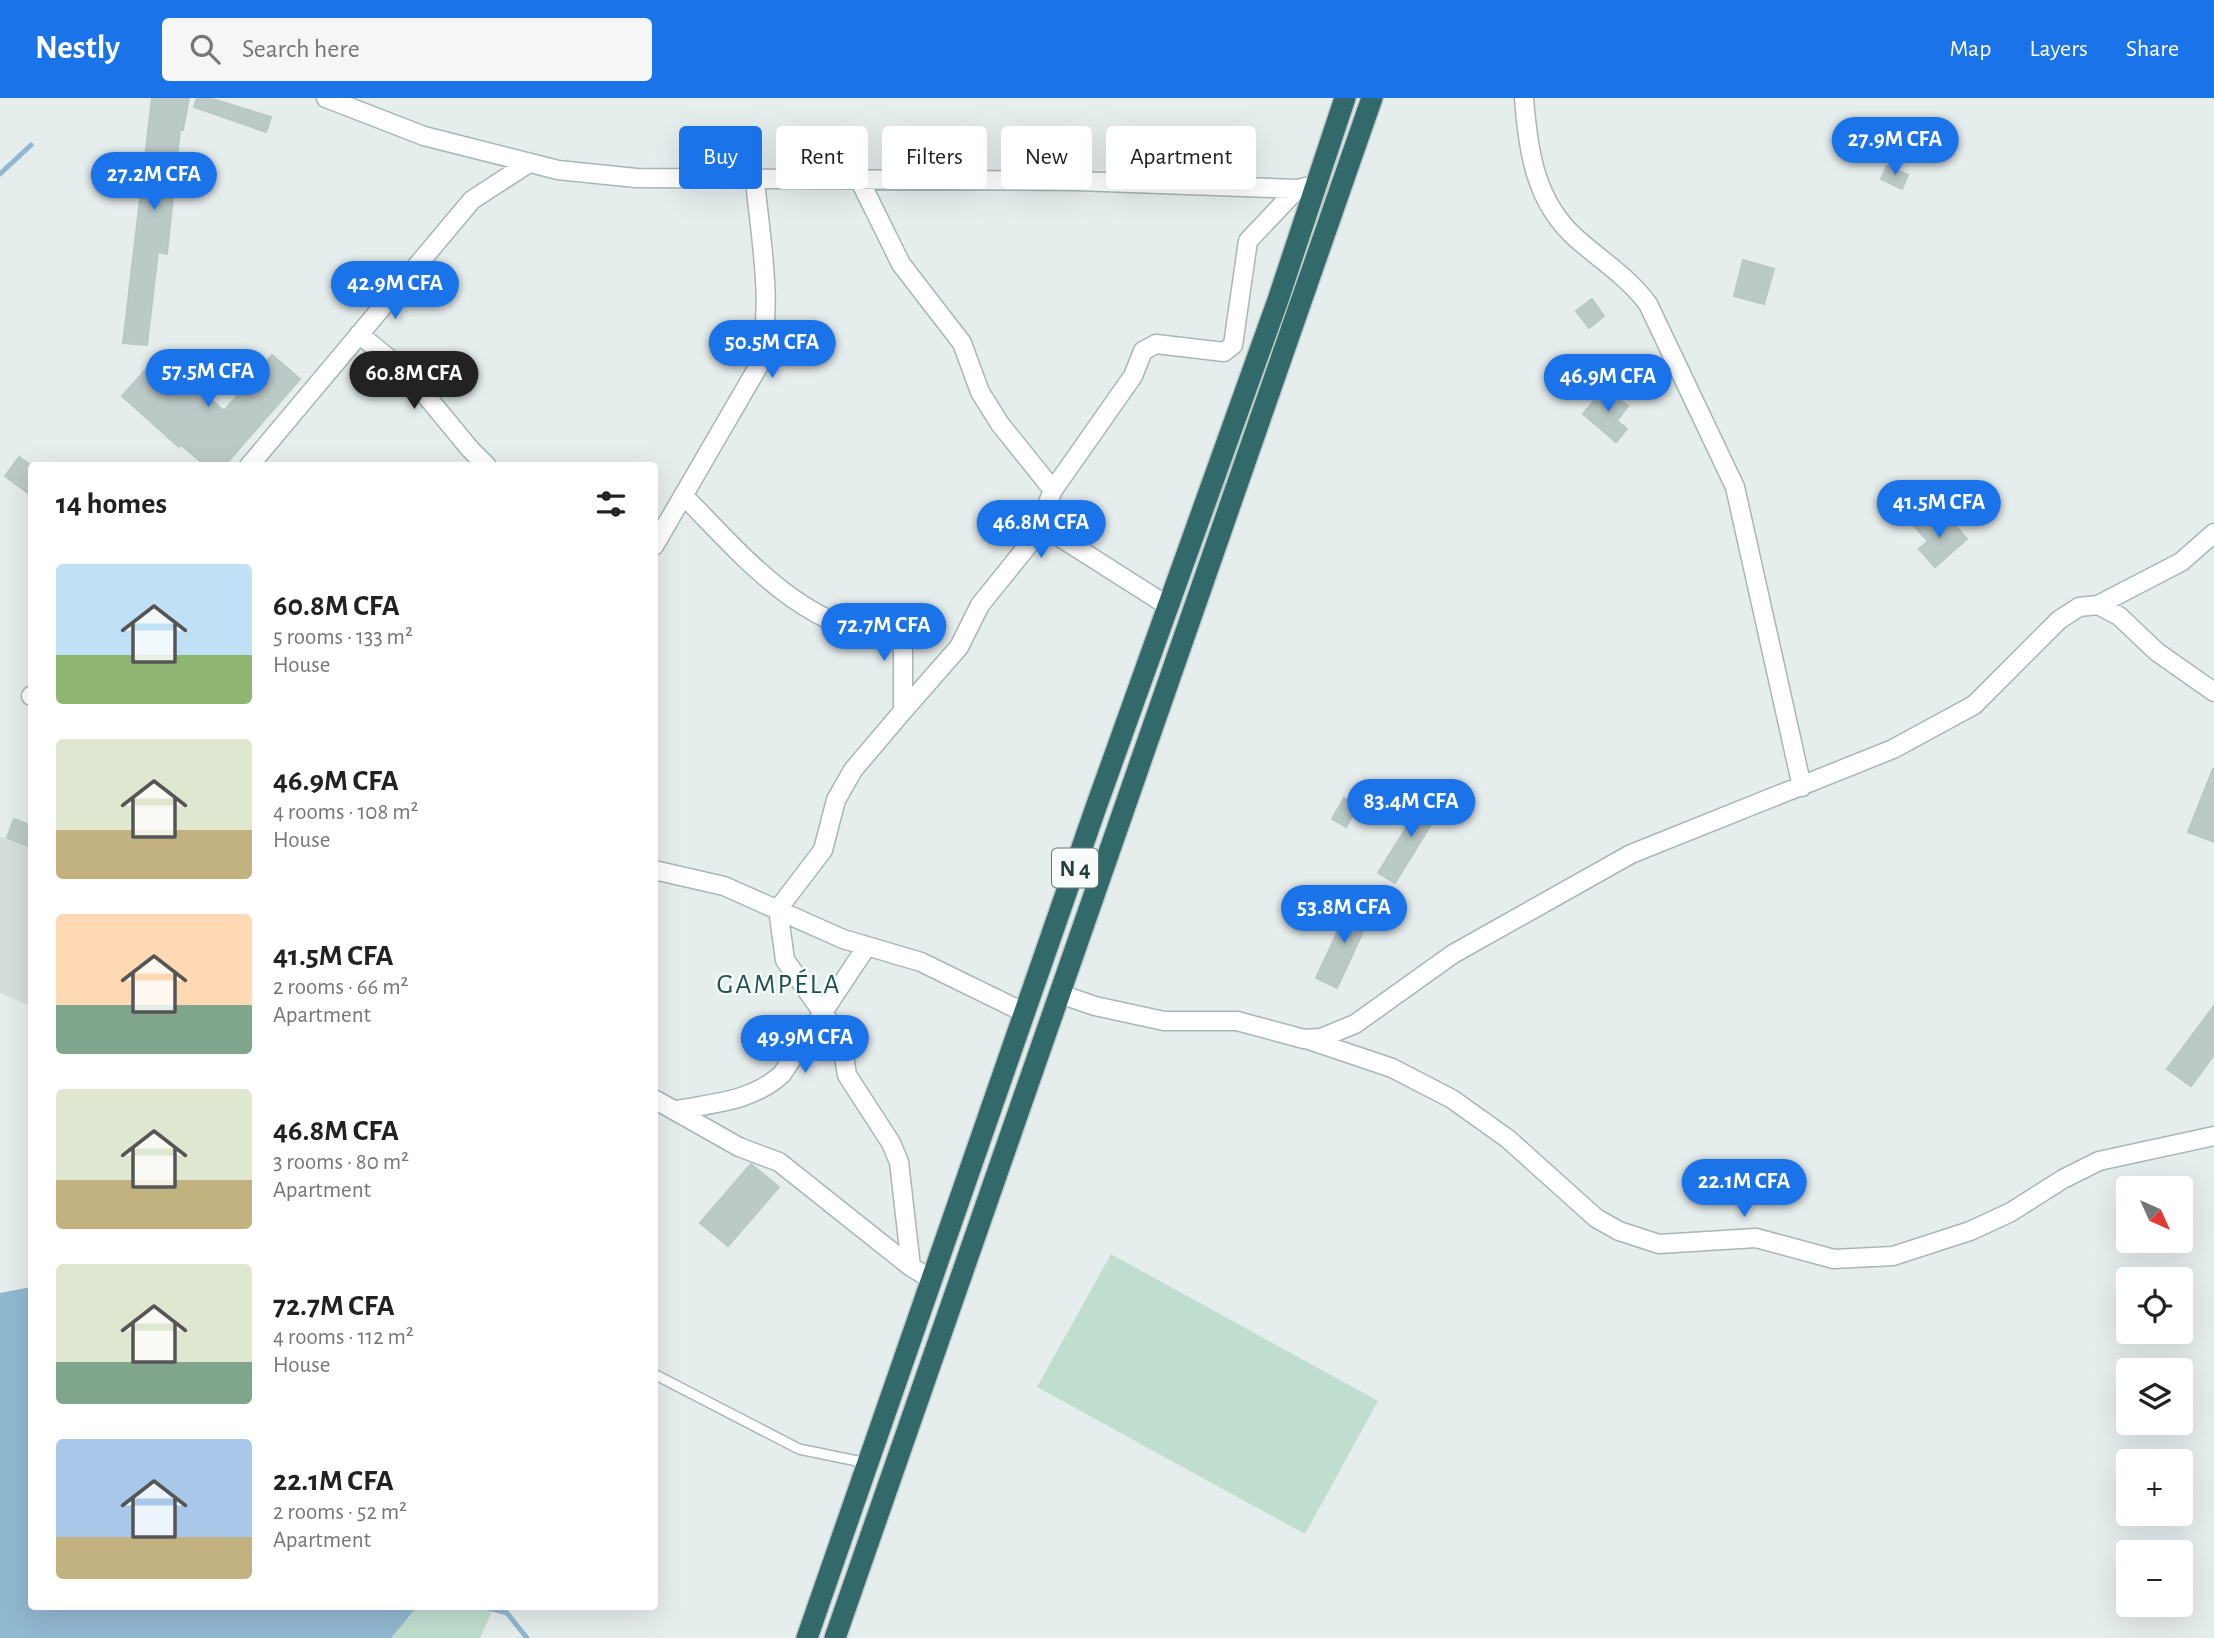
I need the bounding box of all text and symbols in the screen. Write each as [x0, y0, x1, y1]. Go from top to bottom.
search box [162, 18, 652, 81]
icon: search [186, 30, 224, 68]
text: Nestly [35, 32, 120, 65]
text: Search here [242, 36, 360, 62]
text: Map [1949, 37, 1991, 61]
text: Layers [2029, 37, 2088, 61]
text: Share [2126, 37, 2179, 61]
pin: 27.9M CFA [1815, 118, 1975, 177]
chip: Buy [679, 126, 762, 189]
chip: Rent [776, 126, 868, 189]
chip: Filters [882, 126, 987, 189]
chip: New [1001, 126, 1092, 189]
chip: Apartment [1106, 126, 1256, 189]
text: 27.9M CFA [1848, 128, 1942, 151]
pin: 27.2M CFA [74, 152, 234, 212]
text: 27.2M CFA [107, 163, 201, 186]
pin: 42.9M CFA [315, 262, 475, 321]
text: 42.9M CFA [347, 272, 443, 295]
pin: 50.5M CFA [692, 320, 852, 380]
text: 50.5M CFA [725, 331, 819, 354]
pin: 57.5M CFA [128, 350, 288, 409]
pin: 60.8M CFA [334, 352, 494, 411]
pin: 46.9M CFA [1528, 354, 1688, 414]
text: 57.5M CFA [162, 360, 254, 383]
text: 60.8M CFA [365, 362, 463, 385]
text: 46.9M CFA [1560, 365, 1656, 388]
pin: 41.5M CFA [1859, 480, 2019, 540]
icon: filters [592, 485, 630, 523]
text: 14 homes [56, 489, 167, 519]
text: 41.5M CFA [1893, 491, 1985, 514]
pin: 46.8M CFA [961, 500, 1121, 560]
text: 46.8M CFA [993, 511, 1089, 534]
text: 60.8M CFA [273, 591, 400, 621]
icon: home [112, 592, 196, 676]
pin: 72.7M CFA [804, 603, 964, 663]
text: 72.7M CFA [837, 614, 931, 637]
text: 5 rooms · 133 m² [273, 626, 413, 649]
text: House [273, 654, 330, 677]
text: 46.9M CFA [273, 766, 399, 796]
icon: home [112, 767, 196, 851]
pin: 83.4M CFA [1331, 780, 1491, 839]
text: 83.4M CFA [1363, 790, 1459, 813]
text: 4 rooms · 108 m² [273, 801, 419, 824]
text: House [273, 829, 330, 852]
road number: N 4 [1052, 848, 1098, 888]
pin: 53.8M CFA [1264, 886, 1424, 945]
text: 53.8M CFA [1297, 896, 1391, 919]
text: 41.5M CFA [273, 941, 394, 971]
icon: home [112, 942, 196, 1026]
district label: GAMPÉLA [717, 968, 842, 999]
text: 2 rooms · 66 m² [273, 976, 409, 999]
text: Apartment [273, 1004, 371, 1027]
pin: 49.9M CFA [725, 1016, 885, 1075]
text: 49.9M CFA [757, 1026, 853, 1049]
text: 46.8M CFA [273, 1116, 399, 1146]
icon: home [112, 1117, 196, 1201]
text: 3 rooms · 80 m² [273, 1151, 409, 1174]
pin: 22.1M CFA [1664, 1160, 1824, 1219]
text: 22.1M CFA [1698, 1170, 1790, 1193]
north arrow [2116, 1176, 2193, 1253]
map controls [2116, 1176, 2193, 1617]
text: Apartment [273, 1179, 371, 1202]
button: locate [2116, 1267, 2193, 1344]
text: 72.7M CFA [273, 1291, 395, 1321]
icon: home [112, 1292, 196, 1376]
text: 4 rooms · 112 m² [273, 1326, 414, 1349]
text: House [273, 1354, 330, 1377]
button: layers [2116, 1358, 2193, 1435]
button: + [2116, 1449, 2193, 1526]
text: 22.1M CFA [273, 1466, 394, 1496]
icon: home [112, 1467, 196, 1551]
text: 2 rooms · 52 m² [273, 1501, 407, 1524]
text: Apartment [273, 1529, 371, 1552]
button: − [2116, 1540, 2193, 1617]

